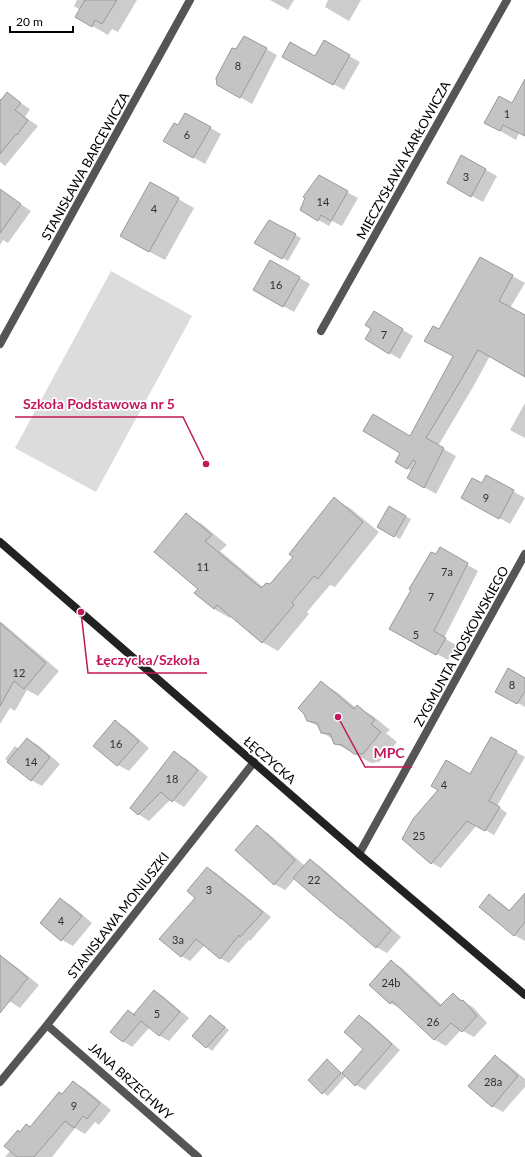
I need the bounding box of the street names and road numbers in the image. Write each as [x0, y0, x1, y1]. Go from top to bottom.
street label: MIECZYSŁAWA KARŁOWICZA [353, 78, 453, 242]
street label: STANISŁAWA BARCEWICZA [38, 89, 132, 243]
street label: ZYGMUNTA NOSKOWSKIEGO [410, 563, 512, 729]
street label: ŁĘCZYCKA [240, 733, 300, 787]
street label: STANISŁAWA MONIUSZKI [64, 849, 172, 981]
street label: JANA BRZECHWY [86, 1039, 177, 1124]

